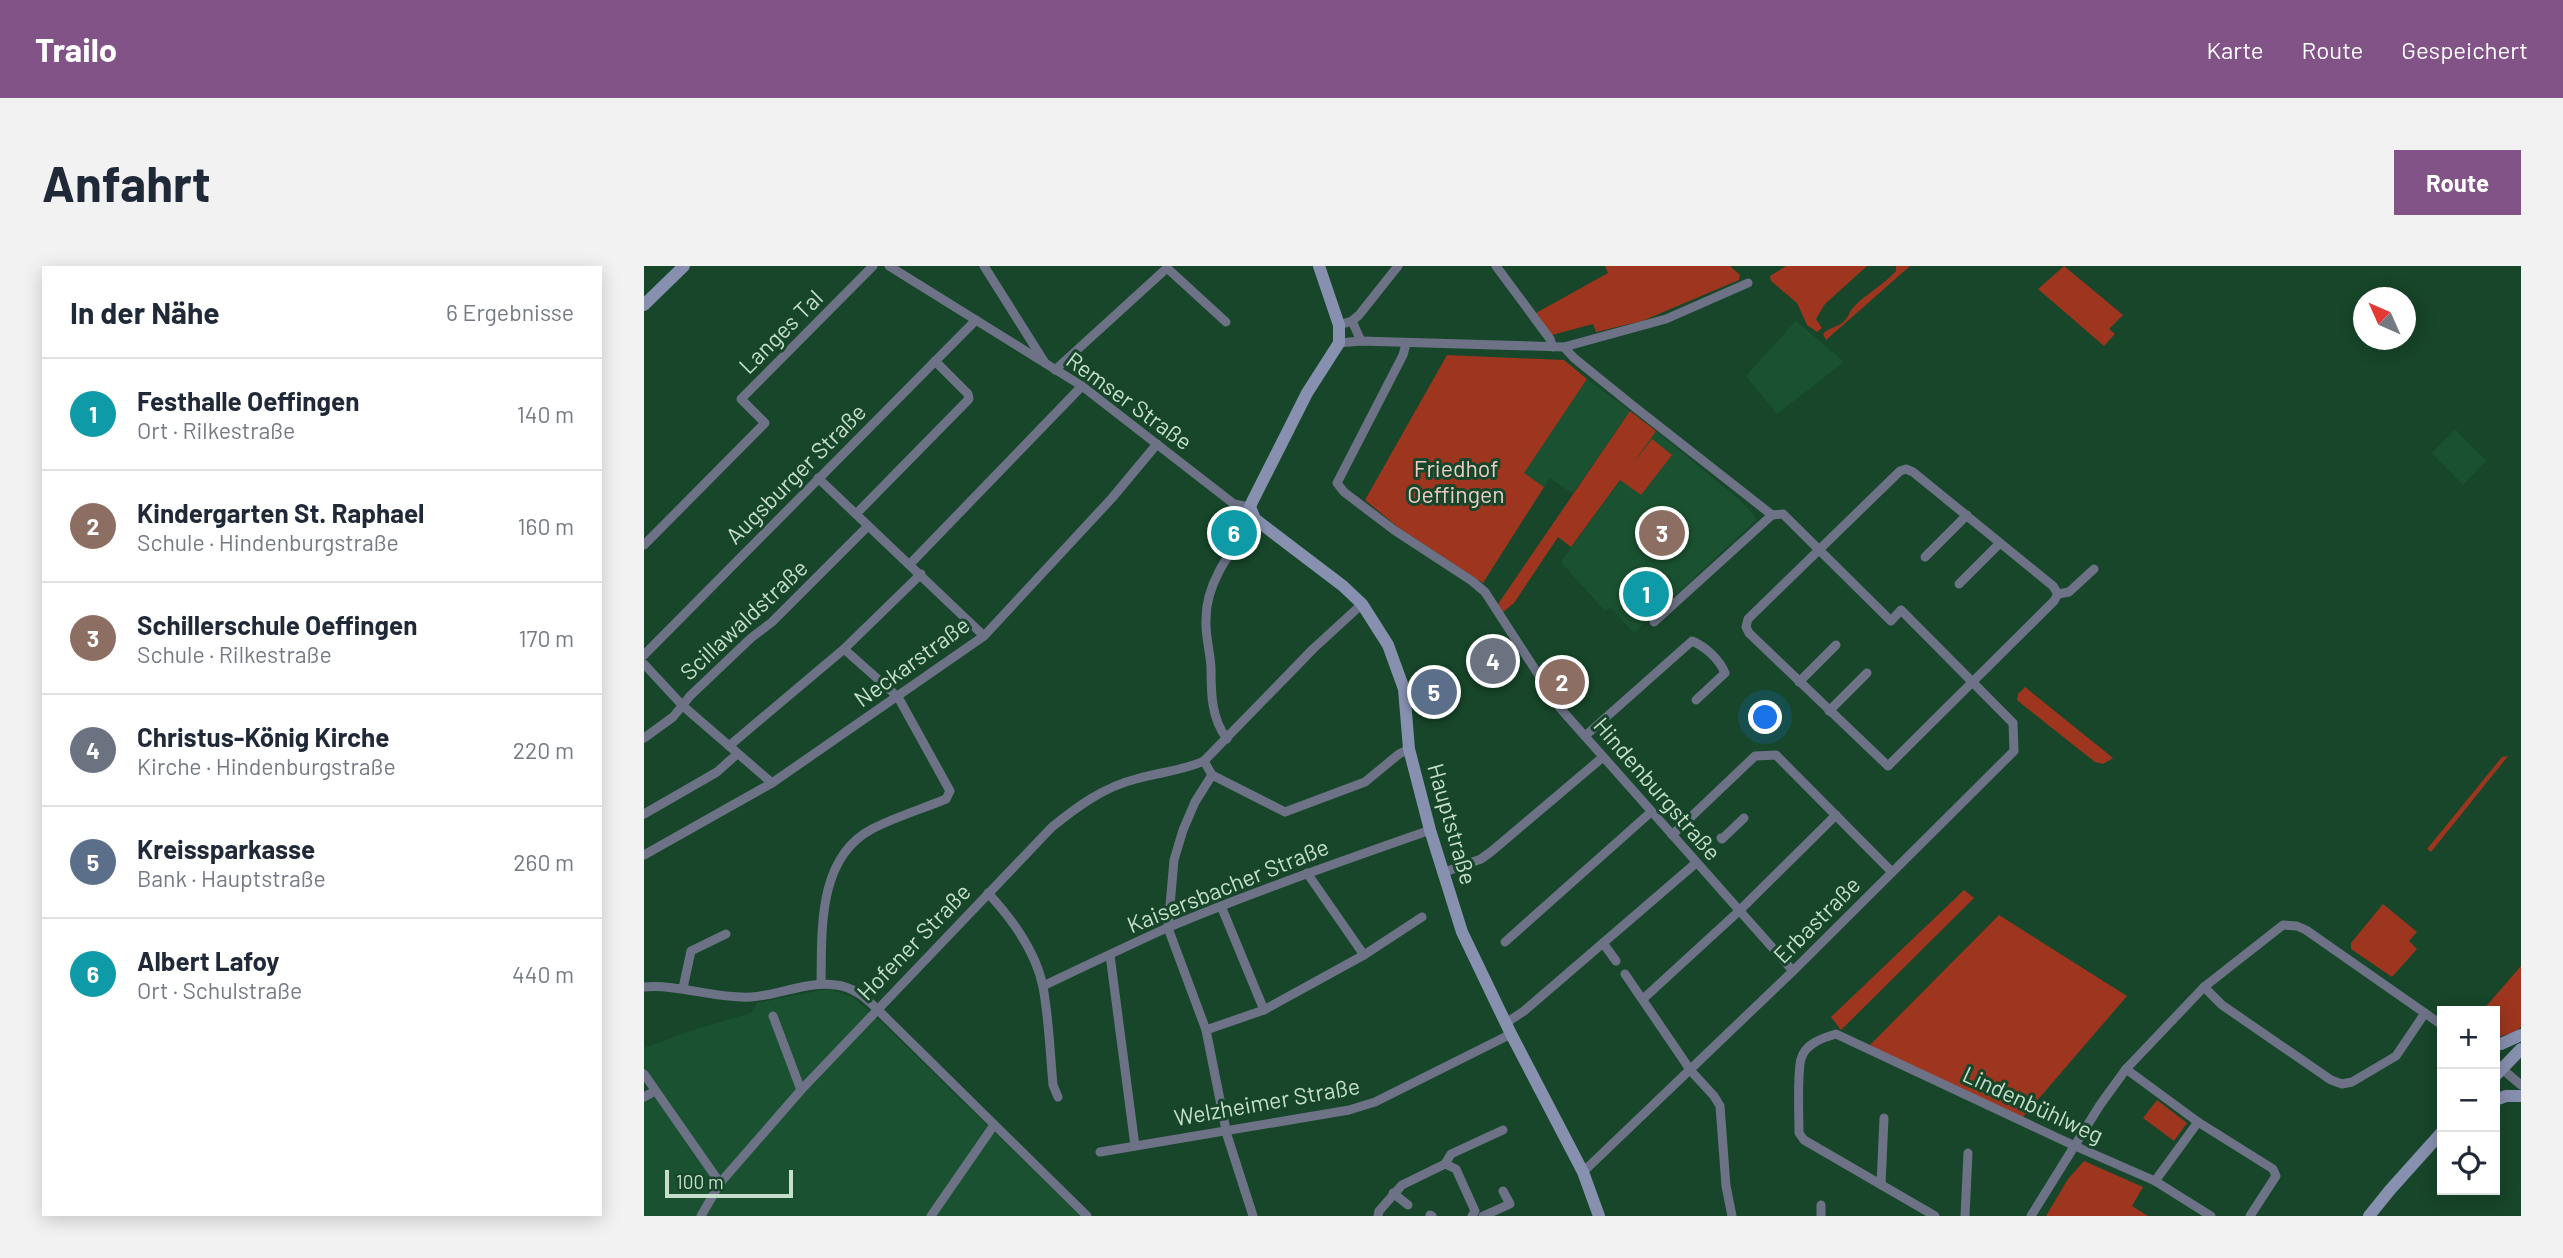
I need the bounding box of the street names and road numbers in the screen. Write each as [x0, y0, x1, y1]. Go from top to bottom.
street label: Langes Tal [733, 284, 828, 379]
street label: Remser Straße [1061, 345, 1198, 455]
street label: Augsburger Straße [719, 397, 871, 549]
street label: Scillawaldstraße [674, 553, 813, 685]
street label: Neckarstraße [848, 610, 975, 712]
street label: Hindenburgstraße [1588, 711, 1727, 865]
street label: Hauptstraße [1422, 760, 1484, 888]
street label: Kaisersbacher Straße [1123, 832, 1333, 938]
street label: Erbastraße [1767, 870, 1865, 968]
street label: Hofener Straße [851, 877, 976, 1005]
street label: Lindenbühlweg [1959, 1059, 2108, 1149]
street label: Welzheimer Straße [1172, 1071, 1362, 1131]

